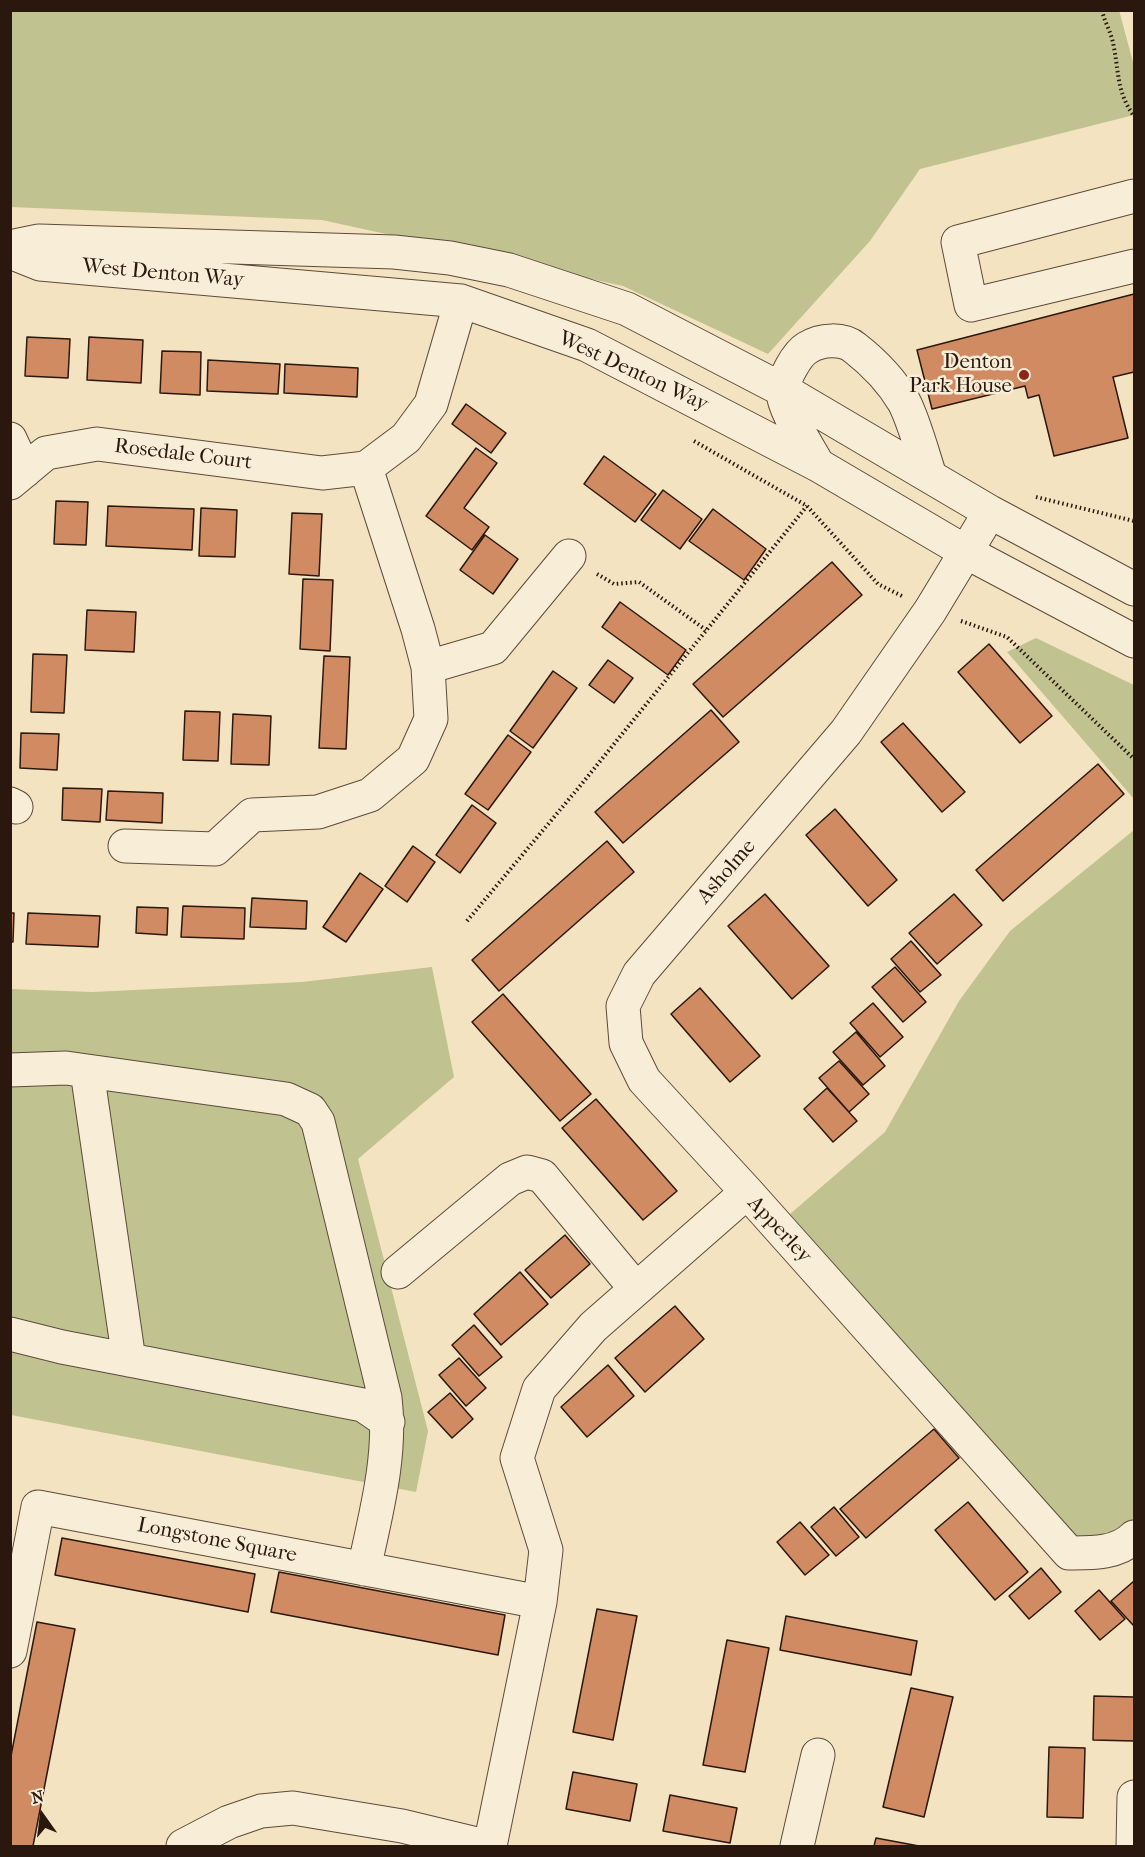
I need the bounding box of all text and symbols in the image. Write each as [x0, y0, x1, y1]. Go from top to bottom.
street label: West Denton Way [81, 254, 245, 294]
street label: West Denton Way [554, 326, 712, 418]
place label: Denton Park House [909, 350, 1012, 400]
marker: Denton Park House [1017, 368, 1031, 382]
street label: Rosedale Court [113, 434, 253, 476]
street label: Asholme [692, 835, 762, 909]
street label: Apperley [742, 1191, 816, 1269]
street label: Longstone Square [135, 1513, 299, 1569]
north arrow [12, 1785, 72, 1845]
text: N [29, 1786, 46, 1808]

